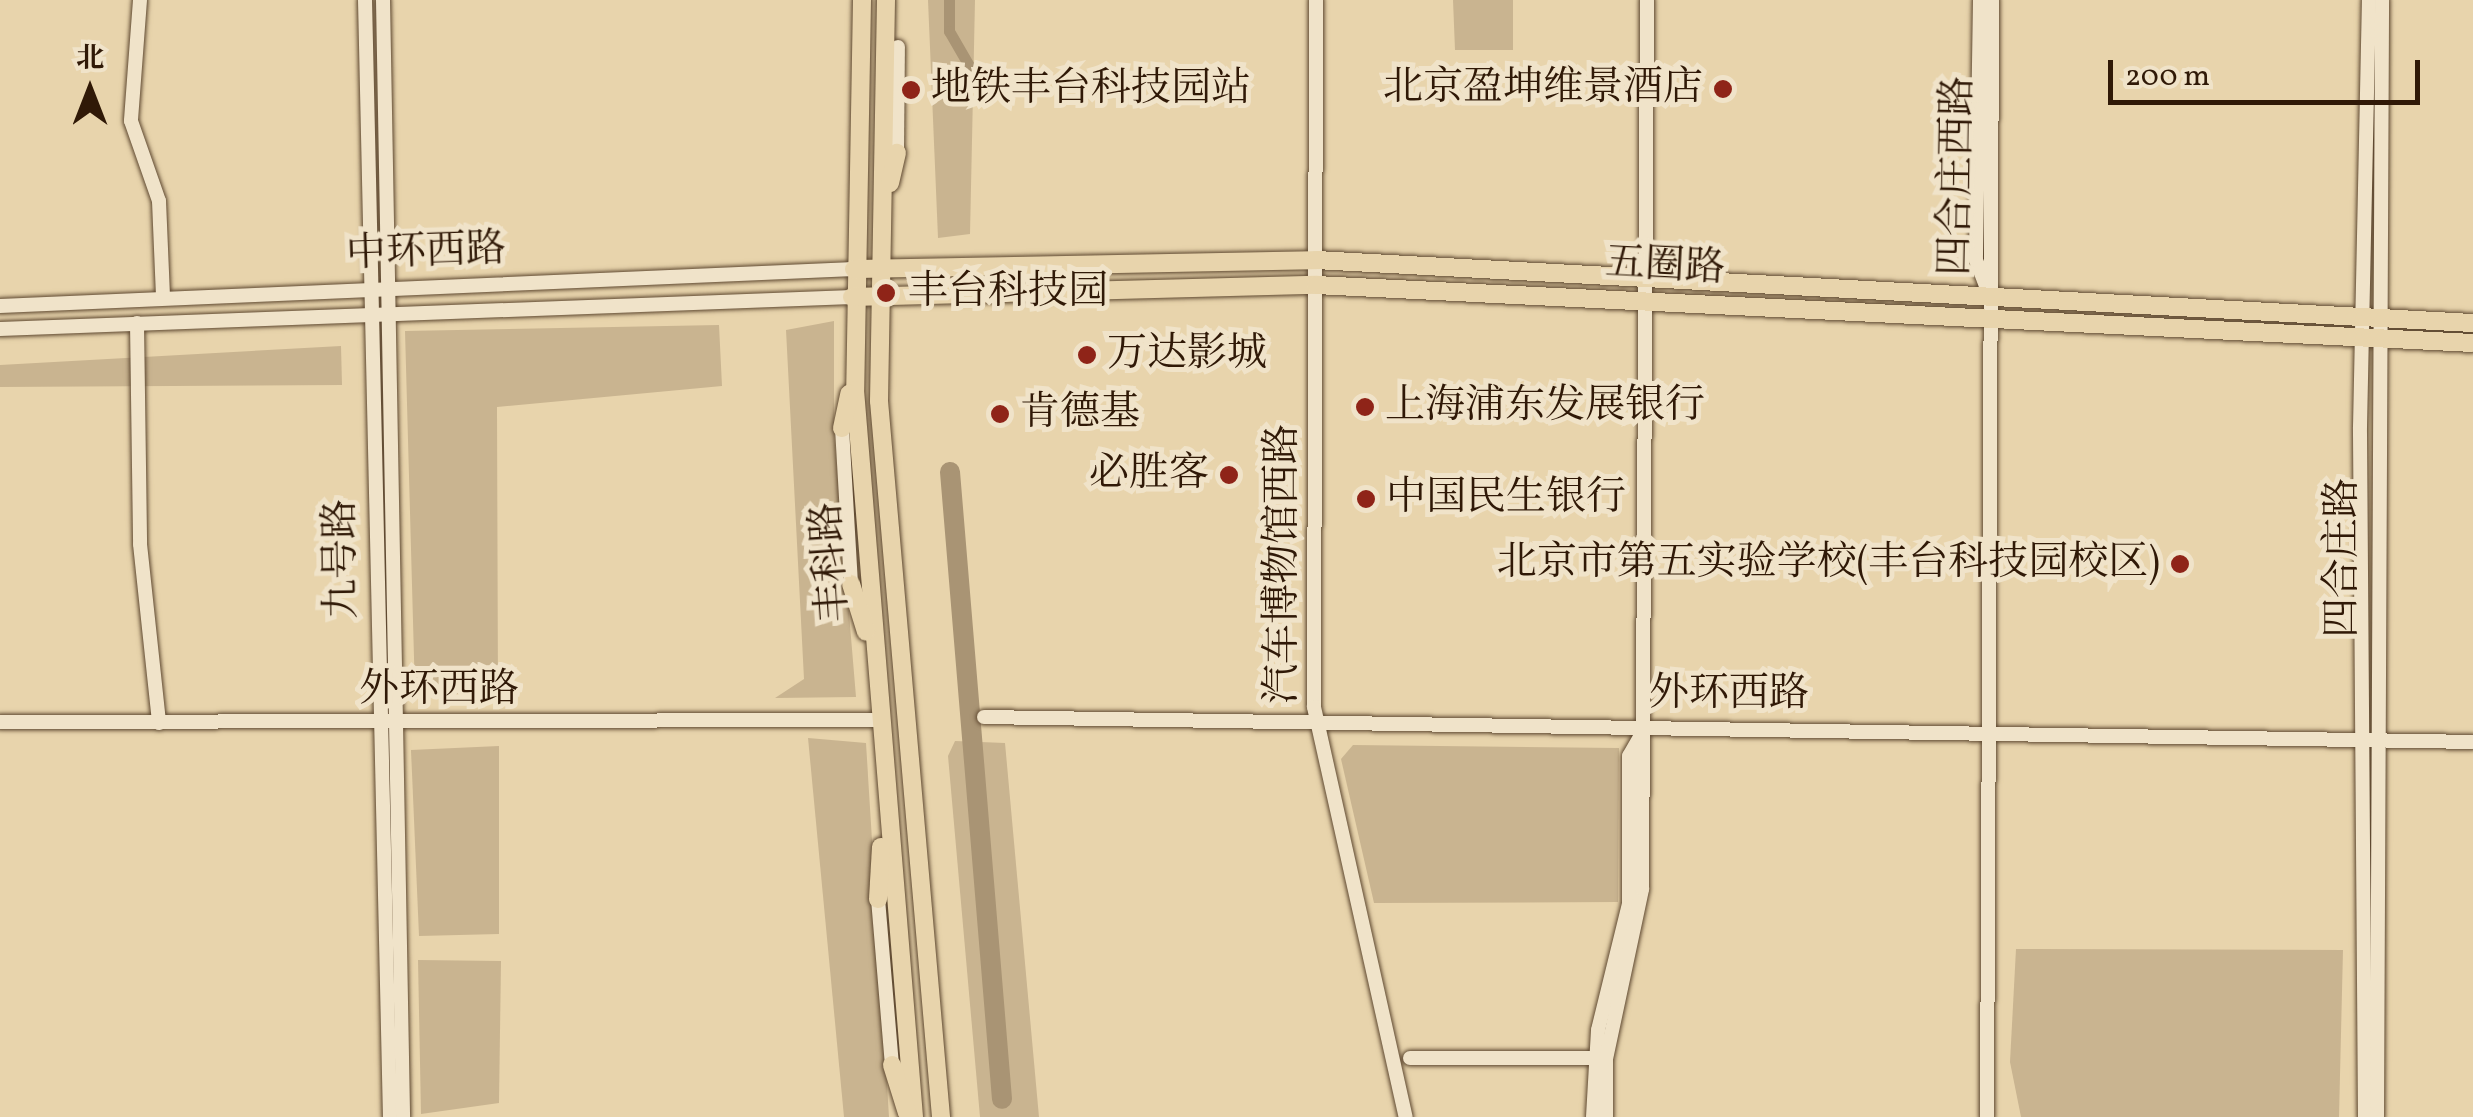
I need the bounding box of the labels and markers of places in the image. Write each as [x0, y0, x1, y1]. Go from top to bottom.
place label: 北京盈坤维景酒店 [1383, 65, 1703, 113]
place label: 地铁丰台科技园站 [931, 66, 1251, 114]
marker: 北京盈坤维景酒店 [1712, 78, 1734, 100]
marker: 地铁丰台科技园站 [900, 79, 922, 101]
place label: 丰台科技园 [908, 269, 1108, 317]
marker: 丰台科技园 [873, 280, 899, 306]
place label: 万达影城 [1107, 331, 1267, 379]
marker: 万达影城 [1076, 344, 1098, 366]
place label: 上海浦东发展银行 [1385, 383, 1705, 431]
place label: 肯德基 [1020, 390, 1140, 438]
marker: 上海浦东发展银行 [1354, 396, 1376, 418]
marker: 肯德基 [989, 403, 1011, 425]
place label: 必胜客 [1089, 451, 1209, 499]
marker: 必胜客 [1218, 464, 1240, 486]
place label: 中国民生银行 [1386, 475, 1626, 523]
marker: 中国民生银行 [1355, 488, 1377, 510]
place label: 北京市第五实验学校(丰台科技园校区) [1497, 540, 2160, 588]
marker: 北京市第五实验学校(丰台科技园校区) [2169, 553, 2191, 575]

